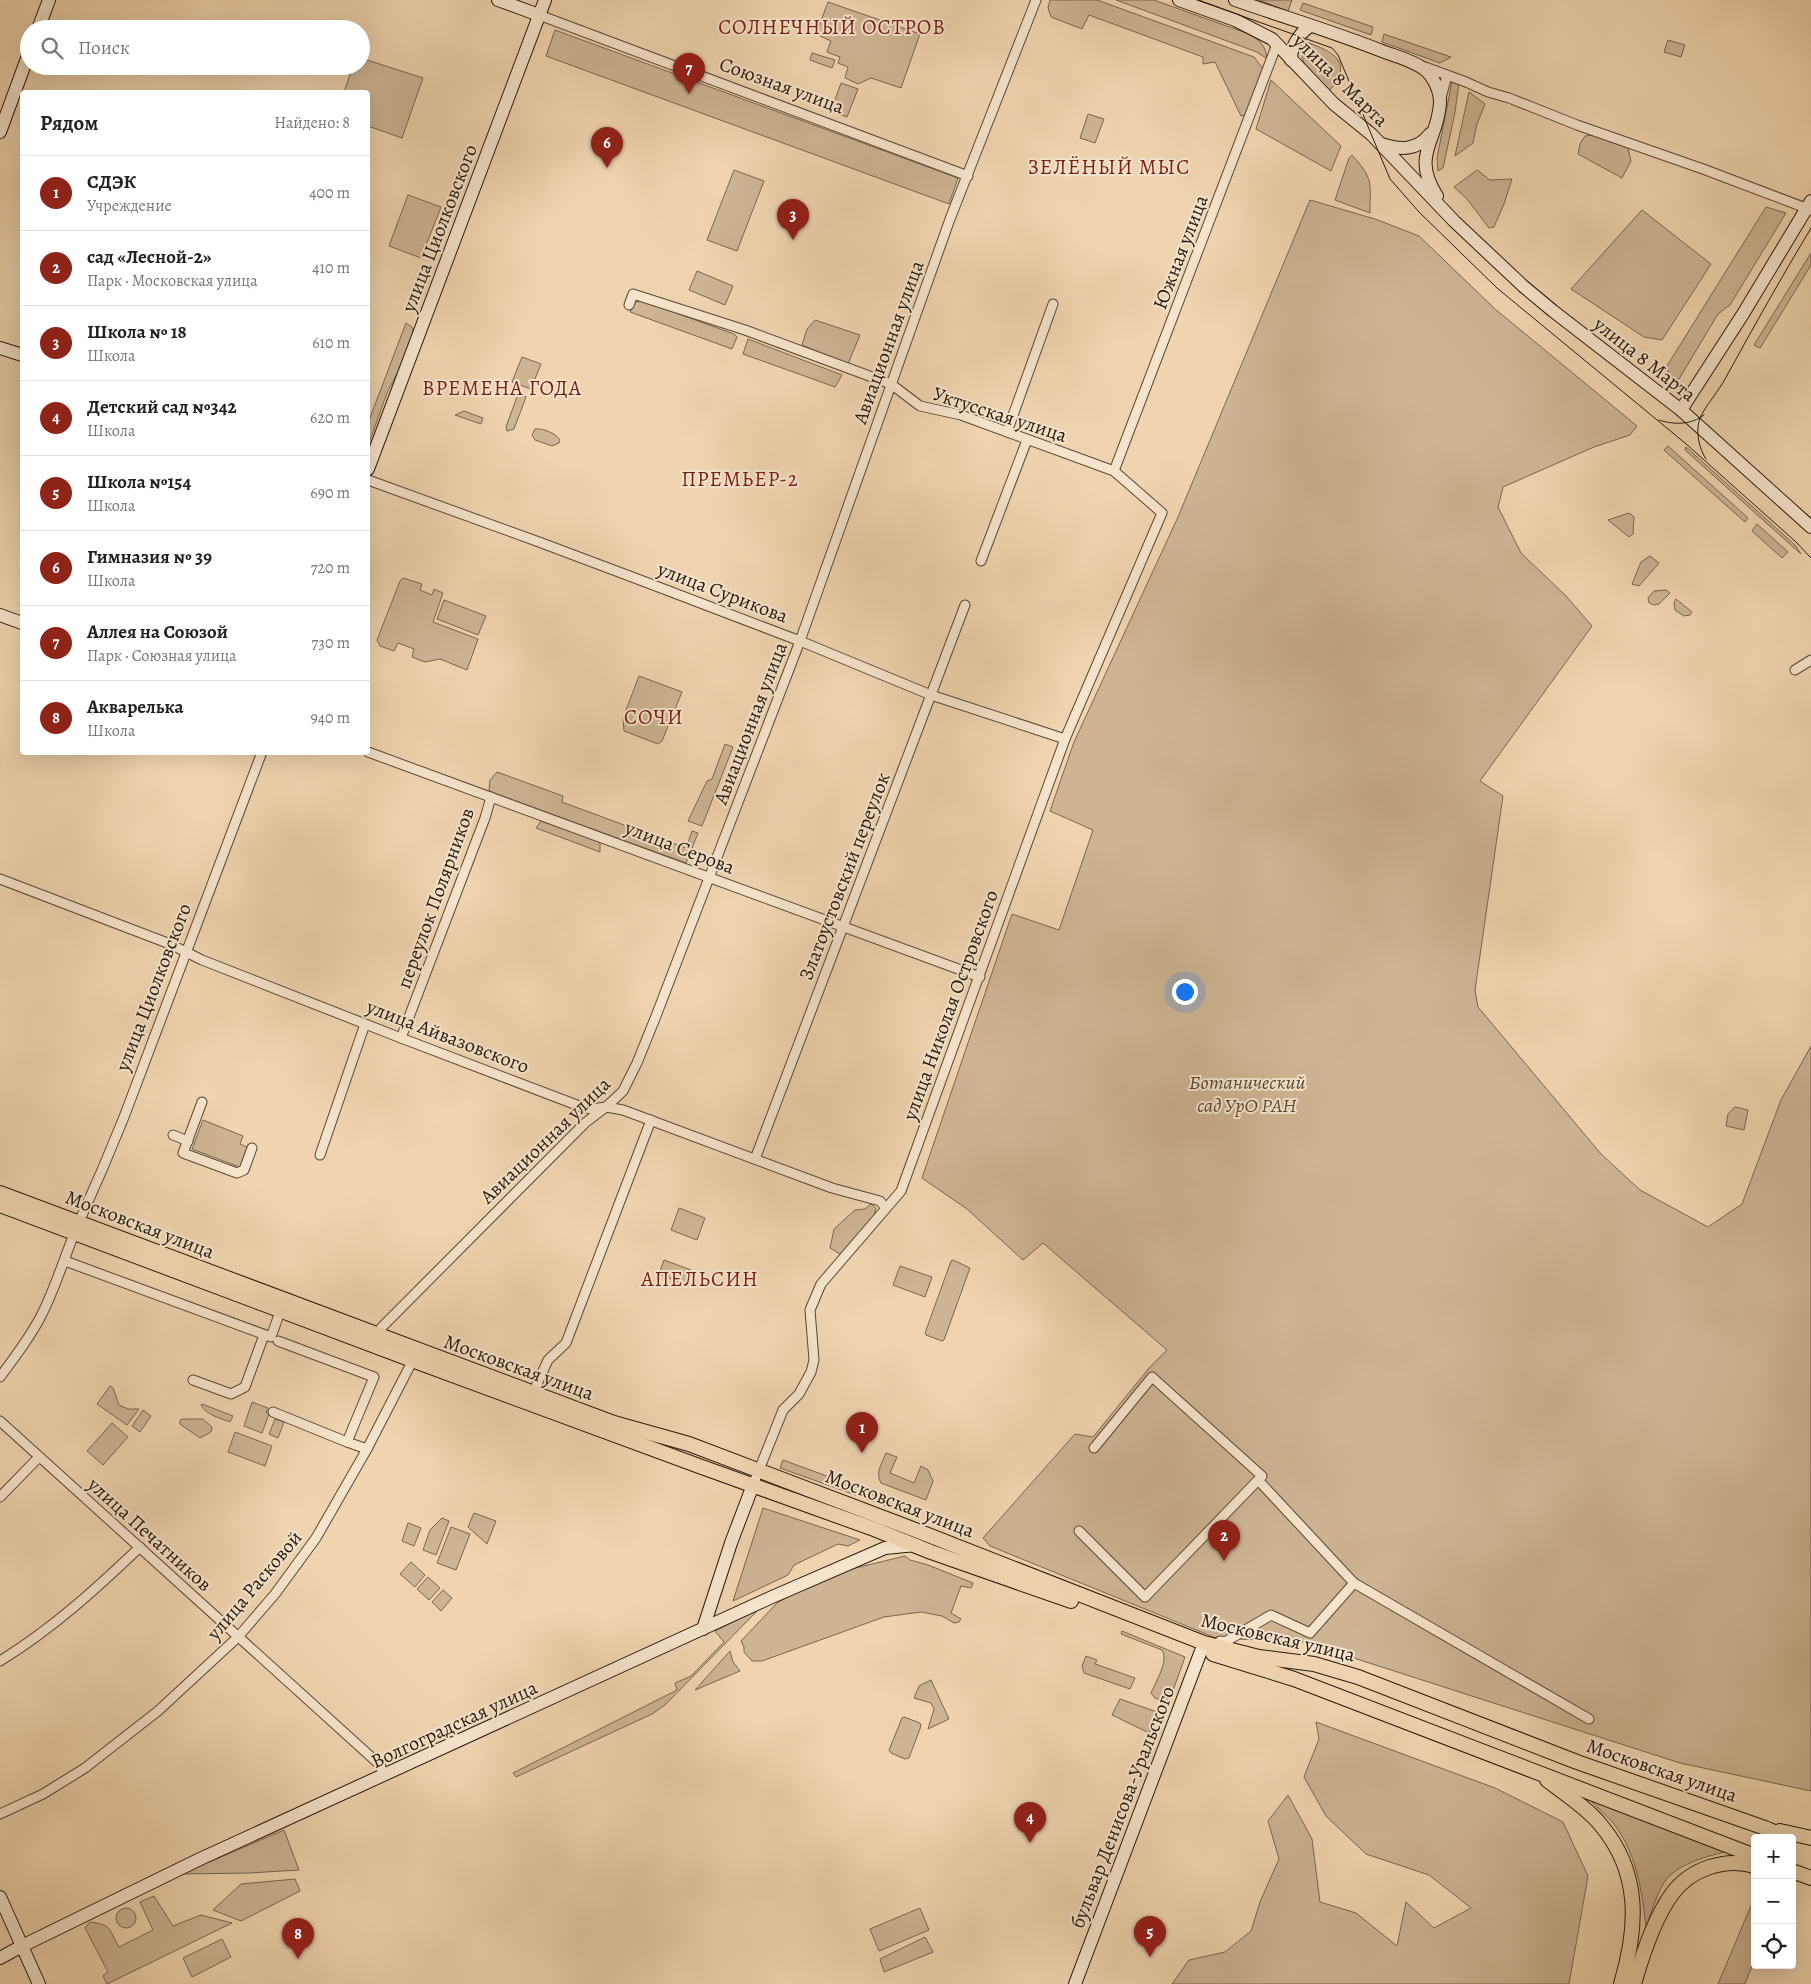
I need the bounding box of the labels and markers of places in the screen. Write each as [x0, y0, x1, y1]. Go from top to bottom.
pin: 7 [673, 53, 705, 94]
pin: 6 [591, 127, 623, 168]
pin: 3 [777, 199, 809, 240]
pin: 1 [846, 1412, 878, 1453]
pin: 2 [1208, 1520, 1240, 1561]
pin: 4 [1014, 1802, 1046, 1843]
pin: 5 [1134, 1916, 1166, 1957]
pin: 8 [282, 1918, 314, 1959]

